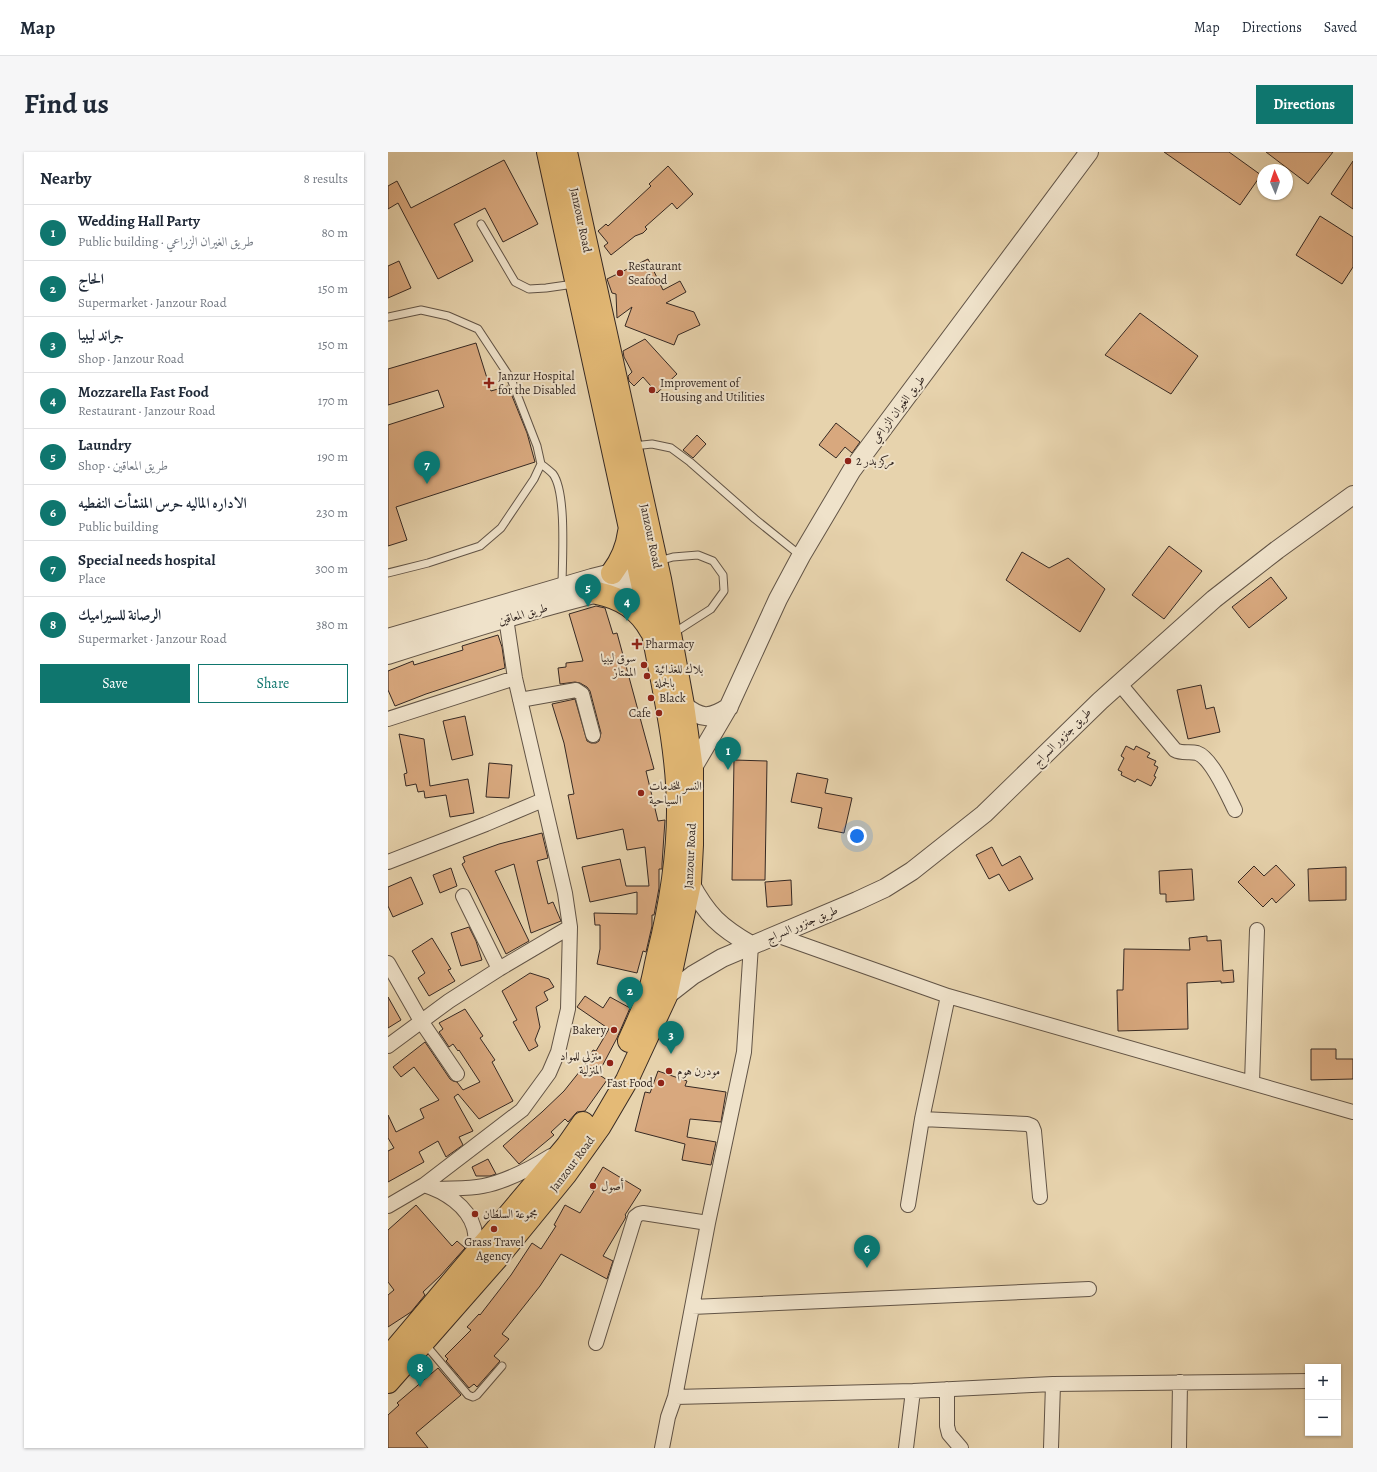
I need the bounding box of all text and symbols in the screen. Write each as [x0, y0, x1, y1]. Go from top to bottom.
text: Map [20, 15, 55, 41]
text: Map [1194, 18, 1220, 37]
text: Directions [1242, 18, 1302, 37]
text: Saved [1324, 18, 1357, 37]
text: Find us [24, 85, 109, 123]
button: Directions [1256, 85, 1353, 124]
north arrow [1257, 164, 1293, 200]
text: Nearby [40, 167, 91, 190]
text: 8 results [304, 170, 348, 187]
street label: Janzour Road [566, 186, 596, 254]
text: Wedding Hall Party [78, 211, 200, 231]
text: 1 [51, 224, 55, 241]
text: 80 m [321, 224, 348, 241]
text: Public building · طريق الغيران الزراعي [78, 233, 254, 250]
place label: Restaurant Seafood [628, 258, 682, 288]
marker: Restaurant Seafood [615, 268, 625, 278]
text: الحاج [78, 269, 104, 289]
text: 2 [50, 280, 56, 297]
text: 150 m [318, 280, 348, 297]
text: Supermarket · Janzour Road [78, 294, 227, 311]
text: جراند ليبيا [78, 325, 124, 345]
text: 3 [50, 336, 56, 353]
text: 150 m [318, 336, 348, 353]
text: Shop · Janzour Road [78, 350, 184, 367]
place label: Janzur Hospital for the Disabled [498, 368, 576, 398]
street label: طريق الغيران الزراعي [867, 372, 930, 447]
place label: Improvement of Housing and Utilities [660, 375, 765, 405]
marker: Janzur Hospital for the Disabled [483, 377, 495, 389]
text: Mozzarella Fast Food [78, 382, 209, 402]
marker: Improvement of Housing and Utilities [647, 385, 657, 395]
text: 4 [50, 392, 56, 409]
text: 170 m [318, 392, 348, 409]
text: Restaurant · Janzour Road [78, 402, 215, 419]
text: Laundry [78, 435, 131, 455]
text: 5 [50, 448, 56, 465]
text: 190 m [317, 448, 348, 465]
pin: 7 [414, 451, 440, 484]
place label: مركز بدر 2 [856, 453, 894, 470]
marker: مركز بدر 2 [843, 456, 853, 466]
text: Shop · طريق المعاقين [78, 457, 168, 474]
text: الاداره الماليه حرس المنشأت النفطيه [78, 493, 247, 513]
street label: Janzour Road [636, 502, 666, 570]
text: 6 [50, 504, 56, 521]
text: 230 m [316, 504, 348, 521]
text: Public building [78, 518, 158, 535]
text: Special needs hospital [78, 550, 215, 570]
text: 7 [50, 560, 56, 577]
text: 300 m [315, 560, 348, 577]
text: Place [78, 570, 106, 587]
pin: 5 [575, 574, 601, 607]
pin: 4 [614, 588, 640, 621]
street label: طريق المعاقين [496, 599, 550, 629]
text: الرصانة للسيراميك [78, 605, 161, 625]
text: 8 [50, 616, 56, 633]
text: 380 m [316, 616, 348, 633]
text: Supermarket · Janzour Road [78, 630, 227, 647]
place label: Pharmacy [645, 636, 695, 652]
marker: Pharmacy [632, 639, 642, 649]
place label: سوق ليبيا الممتاز [601, 650, 636, 680]
marker: سوق ليبيا الممتاز [639, 660, 649, 670]
place label: بلاك للغذائية بالجملة [654, 661, 703, 691]
button: Save [40, 664, 190, 703]
button: Share [198, 664, 348, 703]
marker: بلاك للغذائية بالجملة [642, 671, 652, 681]
place label: Black [659, 690, 686, 706]
marker: Black [646, 693, 656, 703]
street label: طريق جنزور السراج [1029, 704, 1097, 772]
place label: Cafe [629, 705, 651, 721]
marker: Cafe [654, 708, 664, 718]
pin: 1 [715, 737, 741, 770]
place label: النسر للخدمات السياحية [649, 778, 702, 808]
marker: النسر للخدمات السياحية [636, 788, 646, 798]
street label: Janzour Road [680, 822, 700, 889]
your location [847, 826, 867, 846]
street label: طريق جنزور السراج [764, 902, 842, 949]
pin: 2 [617, 977, 643, 1010]
pin: 3 [658, 1021, 684, 1054]
place label: Bakery [572, 1022, 607, 1038]
marker: Bakery [609, 1025, 619, 1035]
place label: منزلي للمواد المنزلية [560, 1048, 602, 1078]
marker: منزلي للمواد المنزلية [605, 1058, 615, 1068]
place label: مودرن هوم [677, 1063, 720, 1082]
marker: مودرن هوم [664, 1066, 674, 1076]
place label: Fast Food [607, 1075, 654, 1091]
marker: Fast Food [656, 1078, 666, 1088]
street label: Janzour Road [546, 1133, 598, 1195]
place label: أصول [601, 1178, 624, 1194]
marker: أصول [588, 1181, 598, 1191]
place label: مجموعة السلطان [483, 1206, 538, 1222]
marker: مجموعة السلطان [470, 1209, 480, 1219]
marker: Grass Travel Agency [489, 1224, 499, 1234]
place label: Grass Travel Agency [464, 1234, 524, 1264]
pin: 6 [854, 1235, 880, 1268]
pin: 8 [407, 1354, 433, 1387]
map controls [1305, 1364, 1341, 1436]
button: + [1305, 1364, 1341, 1400]
button: − [1305, 1400, 1341, 1436]

